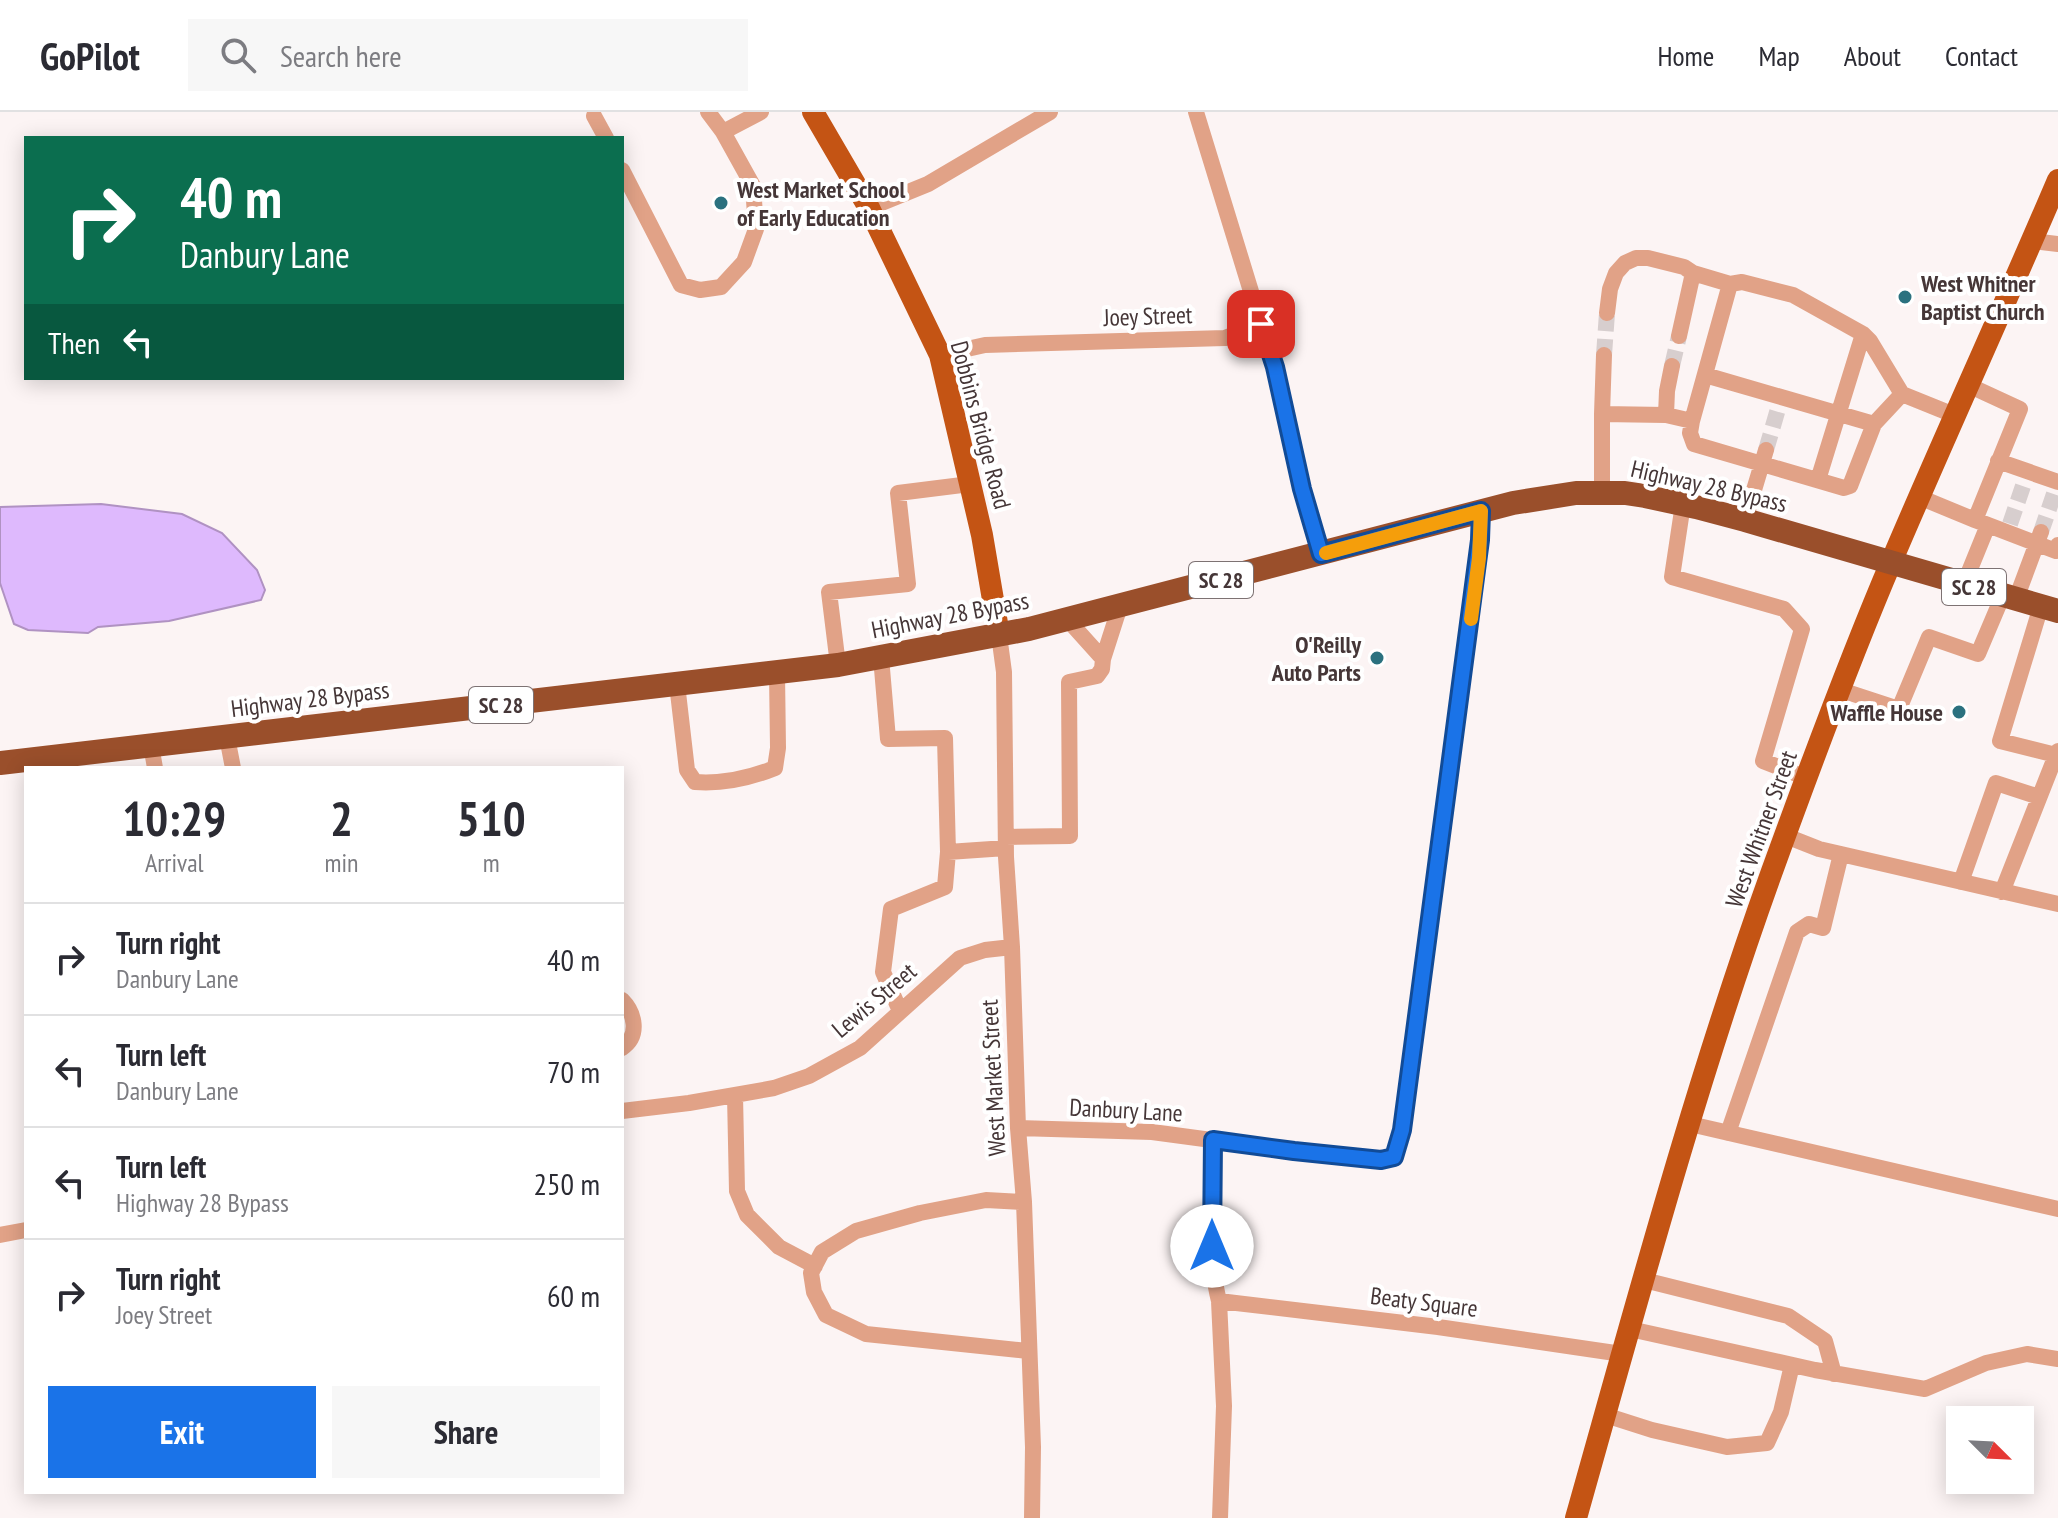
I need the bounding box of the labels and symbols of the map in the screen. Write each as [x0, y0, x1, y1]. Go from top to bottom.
place label: West Market School of Early Education [736, 174, 905, 233]
marker: West Market School of Early Education [712, 194, 730, 212]
place label: West Whitner Baptist Church [1920, 268, 2044, 327]
marker: West Whitner Baptist Church [1896, 288, 1914, 306]
pin [1227, 290, 1295, 358]
street label: Joey Street [1102, 299, 1193, 333]
street label: Dobbins Bridge Road [944, 338, 1018, 512]
street label: Highway 28 Bypass [1628, 453, 1790, 519]
road number: SC 28 [1189, 562, 1253, 598]
road number: SC 28 [1942, 569, 2006, 605]
street label: Highway 28 Bypass [869, 585, 1031, 645]
place label: O'Reilly Auto Parts [1271, 629, 1361, 688]
marker: O'Reilly Auto Parts [1368, 649, 1386, 667]
street label: Highway 28 Bypass [229, 674, 391, 724]
road number: SC 28 [469, 687, 533, 723]
place label: Waffle House [1830, 697, 1943, 728]
marker: Waffle House [1950, 703, 1968, 721]
street label: West Whitner Street [1718, 746, 1804, 912]
street label: Lewis Street [825, 955, 923, 1044]
street label: West Market Street [973, 999, 1013, 1157]
street label: Danbury Lane [1069, 1092, 1183, 1128]
position arrow [1170, 1204, 1254, 1288]
street label: Beaty Square [1369, 1280, 1479, 1324]
north arrow [1946, 1406, 2034, 1494]

